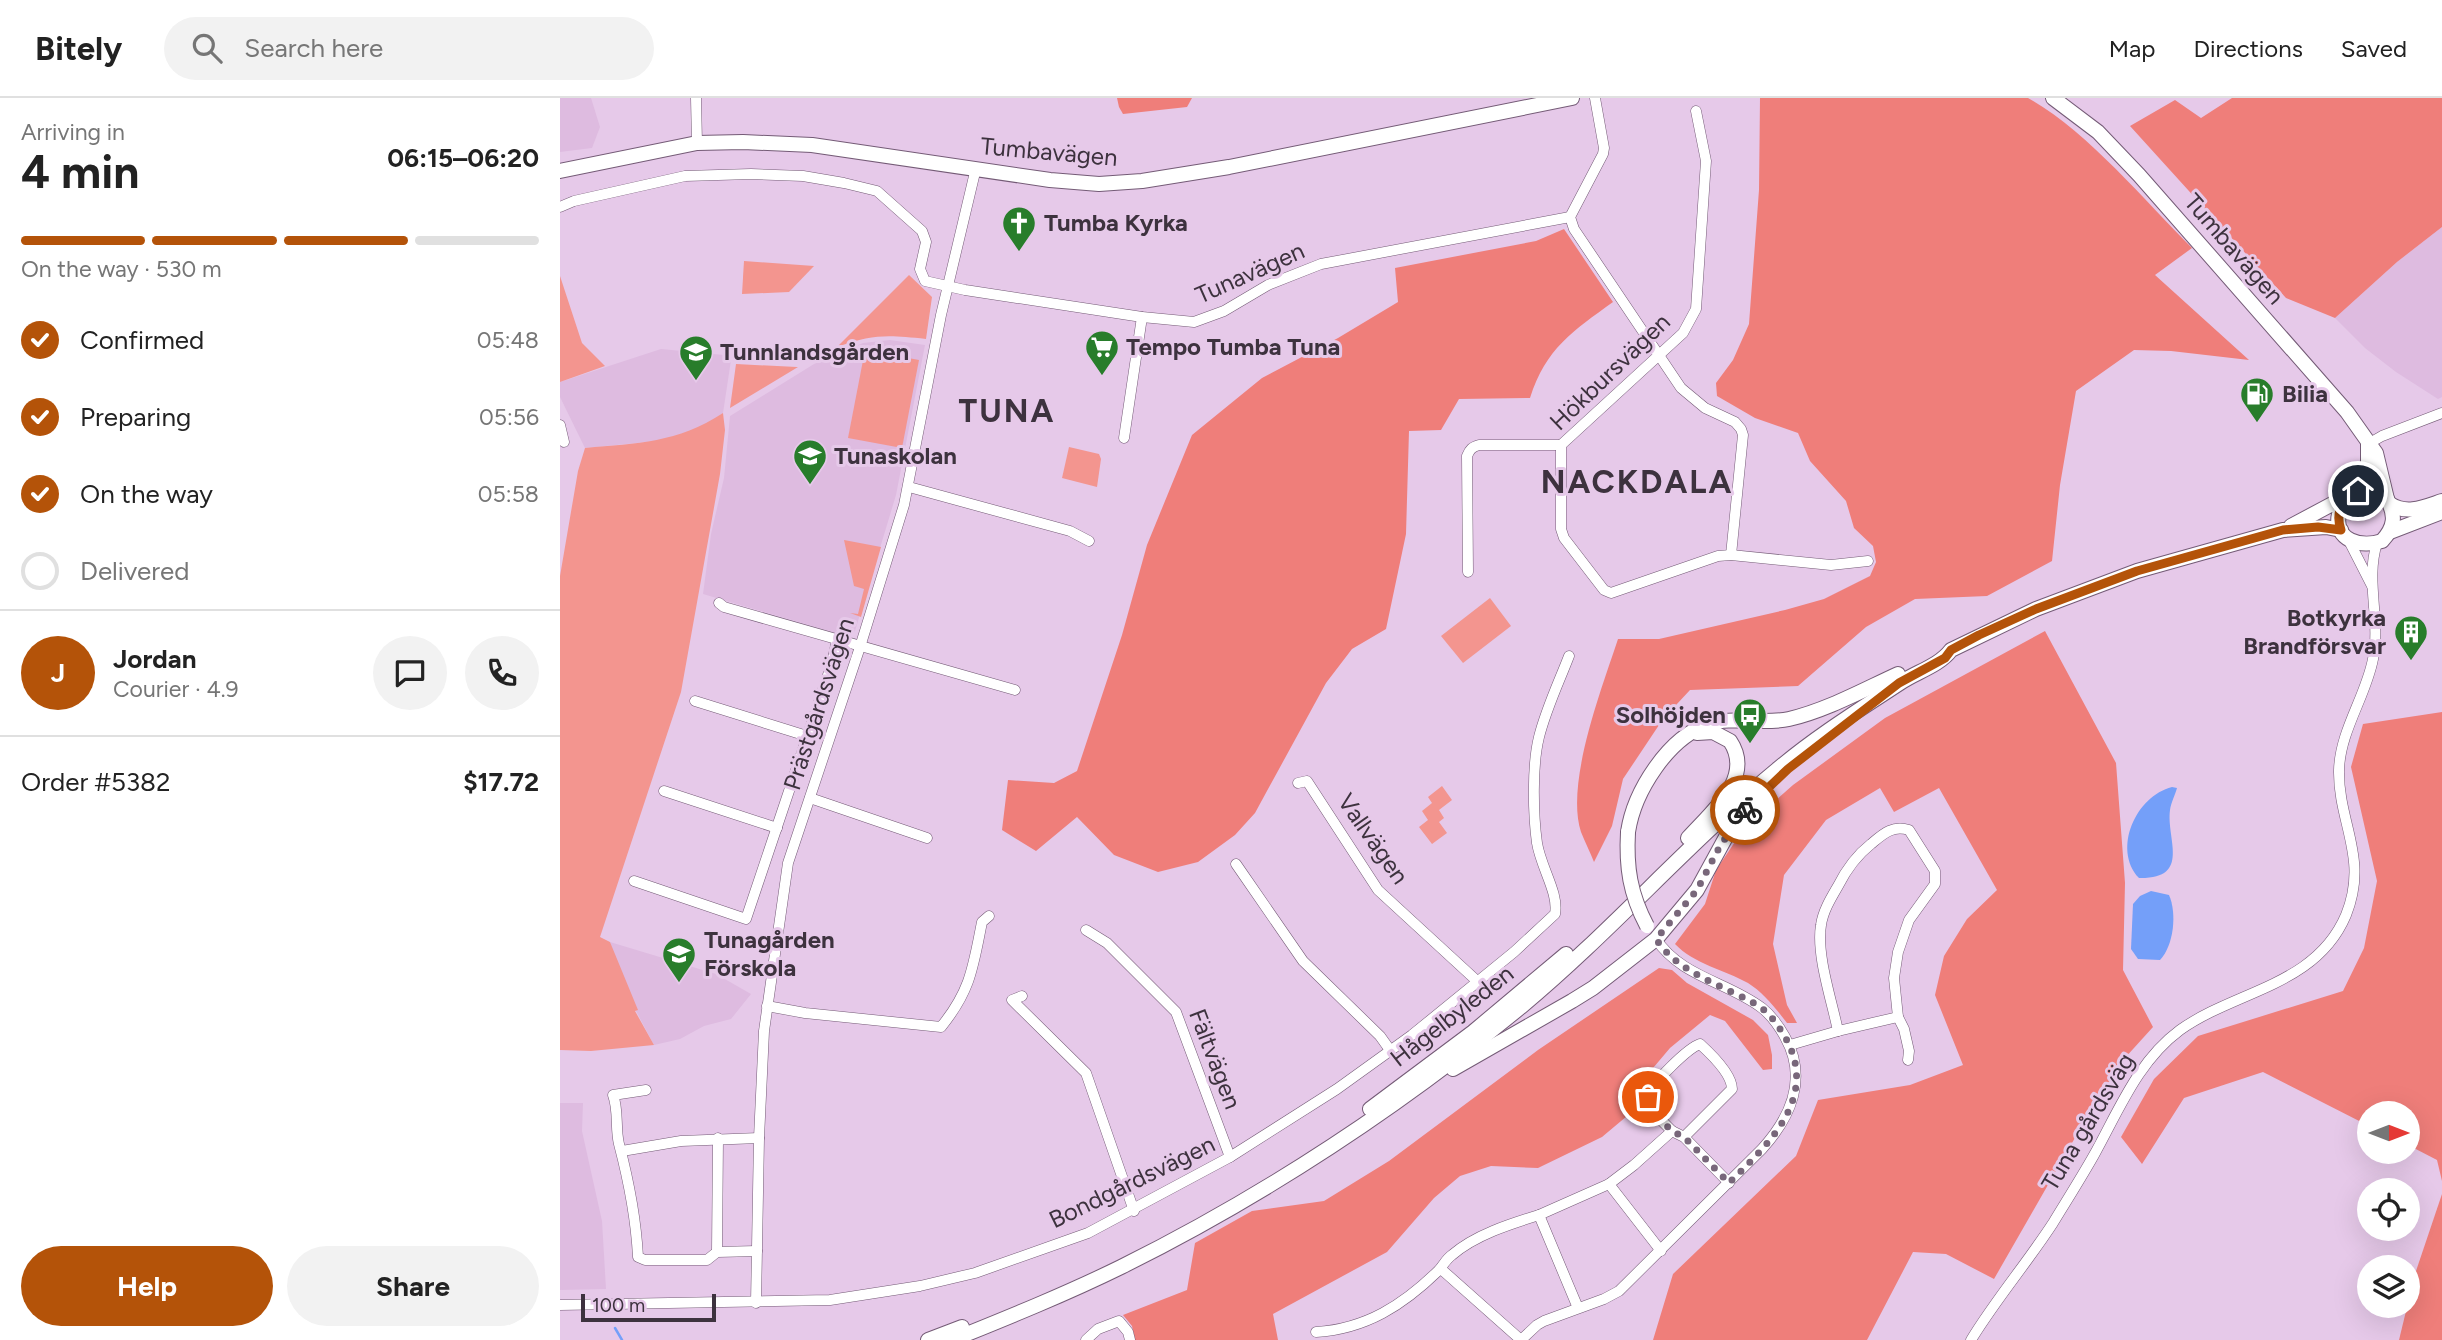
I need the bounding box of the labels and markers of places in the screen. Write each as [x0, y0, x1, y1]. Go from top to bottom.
church icon: Tumba Kyrka [1000, 204, 1038, 253]
place label: Tumba Kyrka [1044, 208, 1188, 237]
supermarket icon: Tempo Tumba Tuna [1083, 328, 1121, 377]
place label: Tempo Tumba Tuna [1126, 332, 1340, 361]
school or university icon: Tunnlandsgården [677, 333, 715, 382]
place label: Tunnlandsgården [720, 337, 909, 366]
fuel station icon: Bilia [2238, 375, 2276, 424]
place label: Bilia [2282, 379, 2328, 408]
school or university icon: Tunaskolan [791, 437, 829, 486]
place label: Tunaskolan [834, 441, 957, 470]
pin [2328, 461, 2388, 521]
place label: Botkyrka Brandförsvar [2243, 603, 2386, 660]
building icon: Botkyrka Brandförsvar [2392, 613, 2430, 662]
bus stop icon: Solhöjden [1731, 696, 1769, 745]
place label: Solhöjden [1616, 700, 1726, 729]
place label: Tunagården Förskola [704, 925, 835, 982]
school or university icon: Tunagården Förskola [660, 935, 698, 984]
pin [1618, 1067, 1678, 1127]

